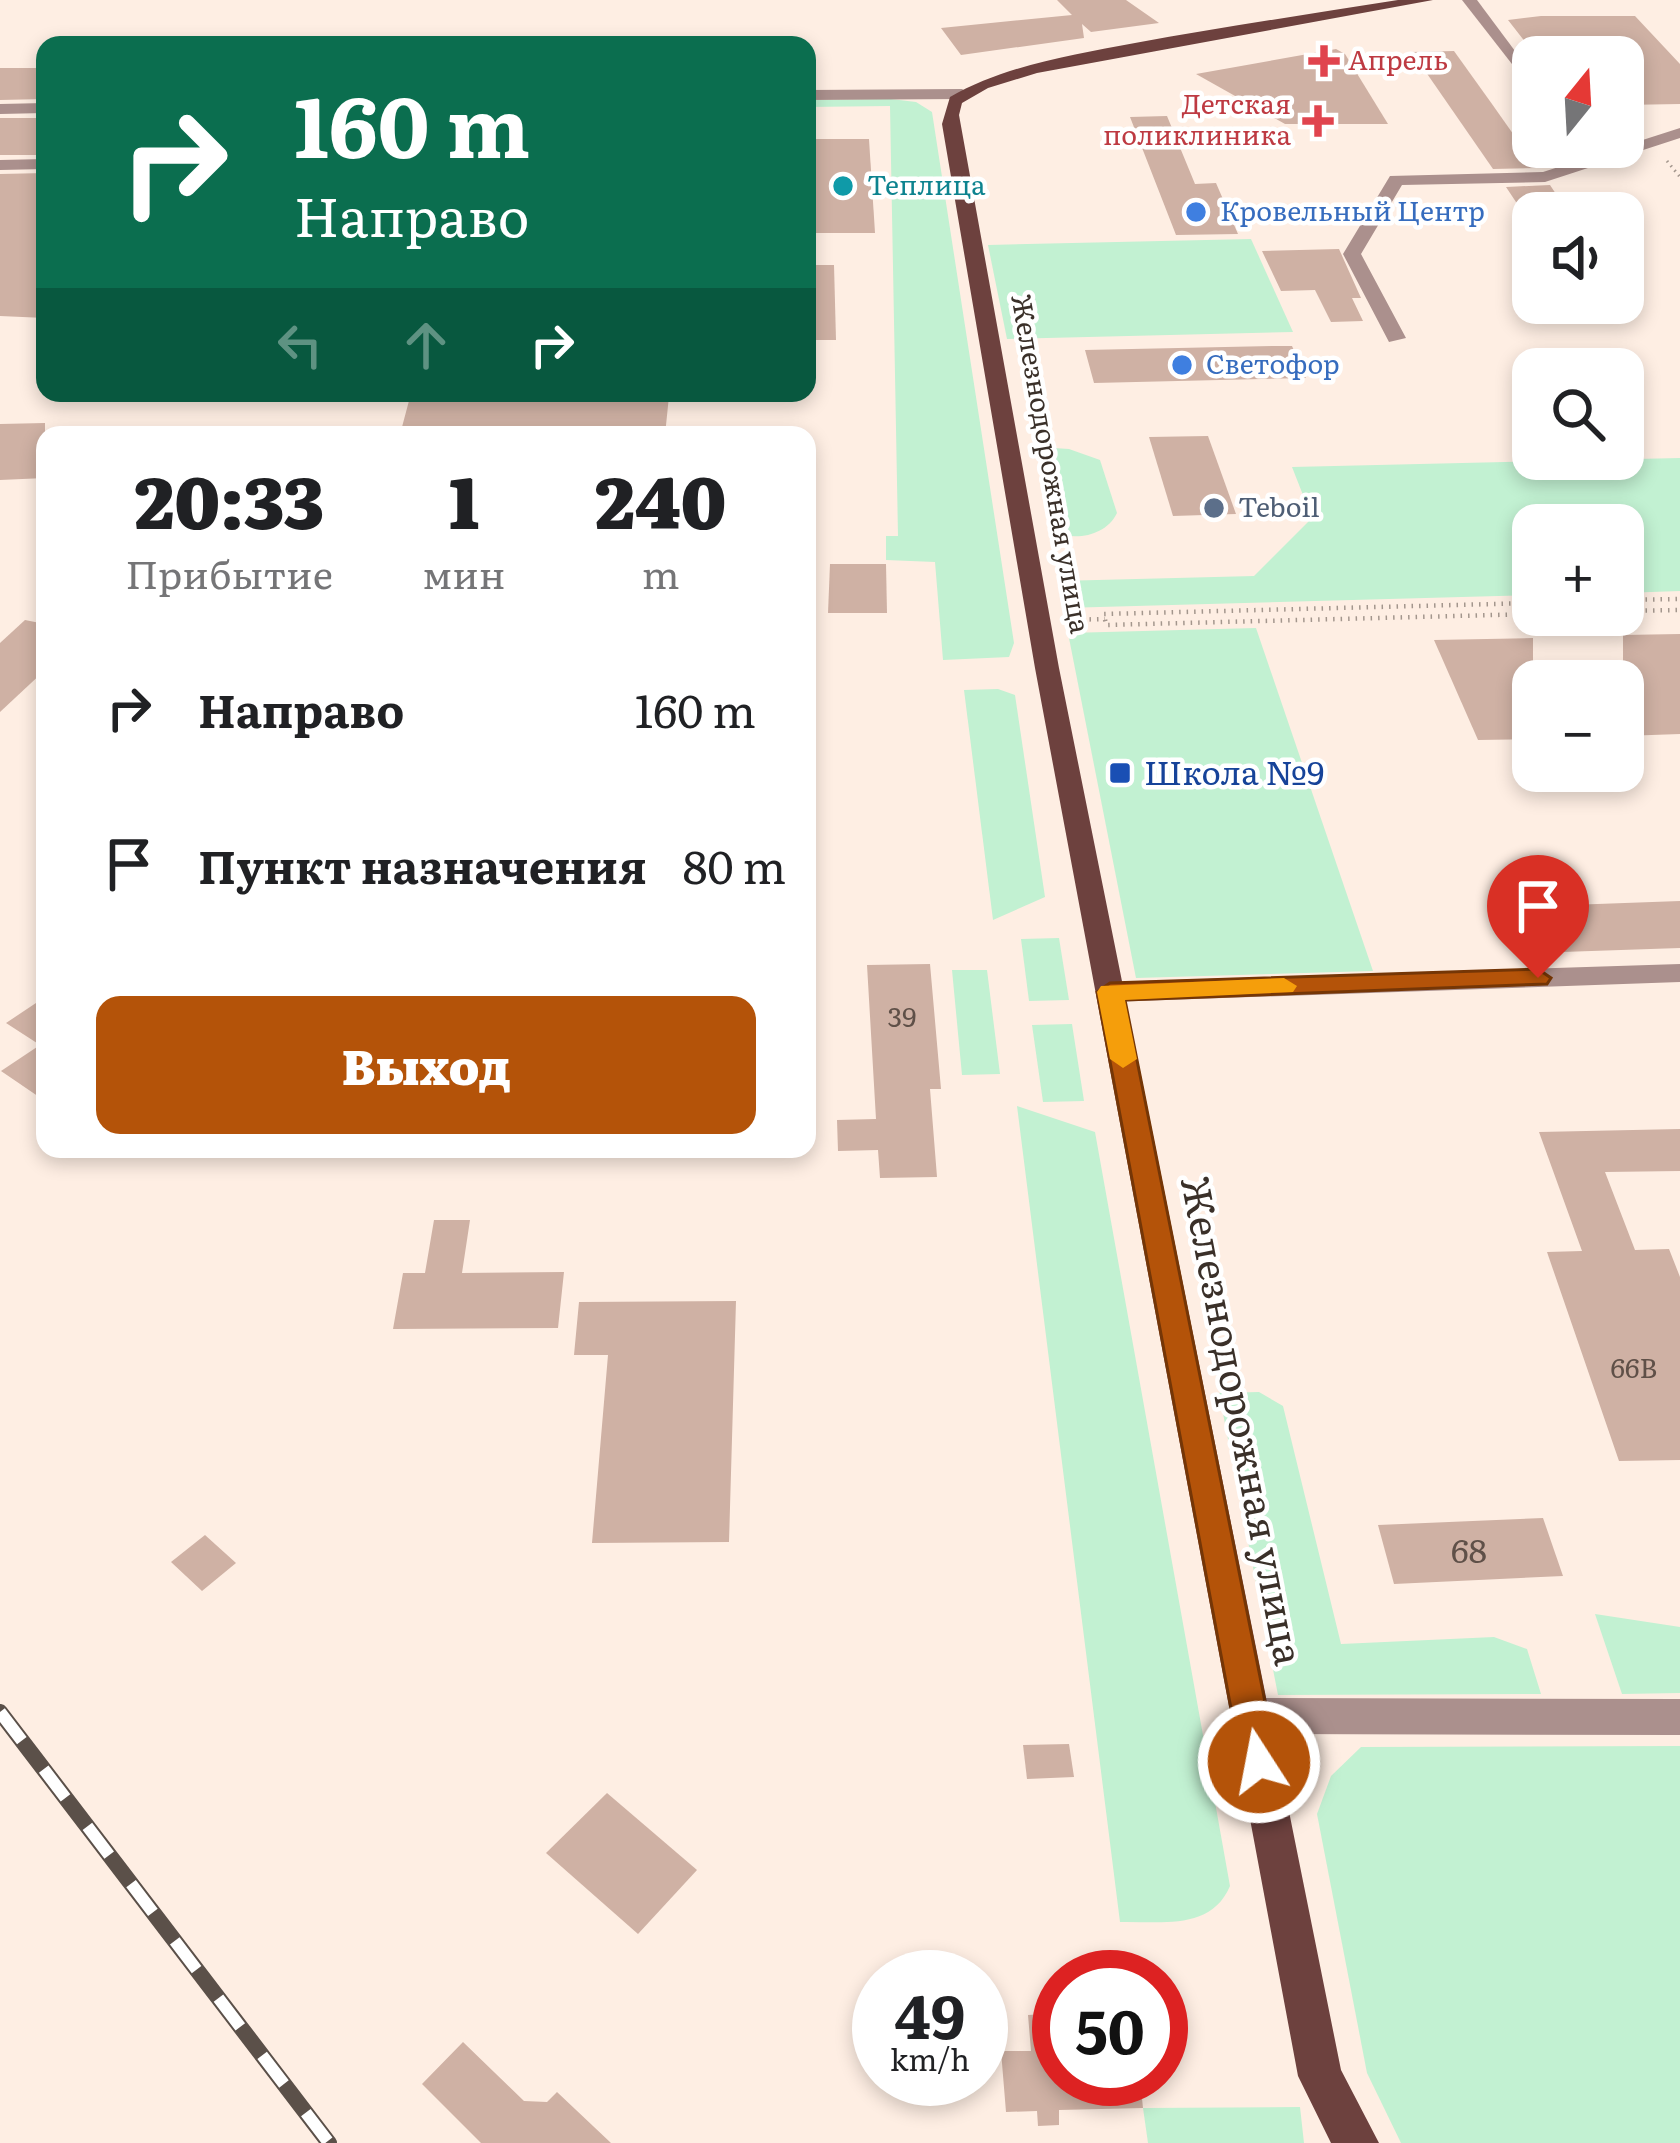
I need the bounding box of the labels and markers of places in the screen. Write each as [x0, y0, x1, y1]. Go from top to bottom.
place label: Апрель [1348, 38, 1448, 78]
marker: Апрель [1311, 48, 1337, 74]
place label: Детская поликлиника [1103, 82, 1291, 153]
marker: Детская поликлиника [1302, 105, 1334, 137]
place label: Теплица [867, 163, 986, 203]
marker: Теплица [830, 173, 856, 199]
place label: Кровельный Центр [1220, 189, 1485, 229]
marker: Кровельный Центр [1183, 199, 1209, 225]
place label: Светофор [1206, 342, 1340, 382]
marker: Светофор [1169, 352, 1195, 378]
place label: Teboil [1238, 485, 1320, 525]
marker: Teboil [1201, 495, 1227, 521]
place label: Школа №9 [1144, 746, 1324, 795]
marker: Школа №9 [1107, 760, 1133, 786]
pin [1487, 855, 1589, 978]

